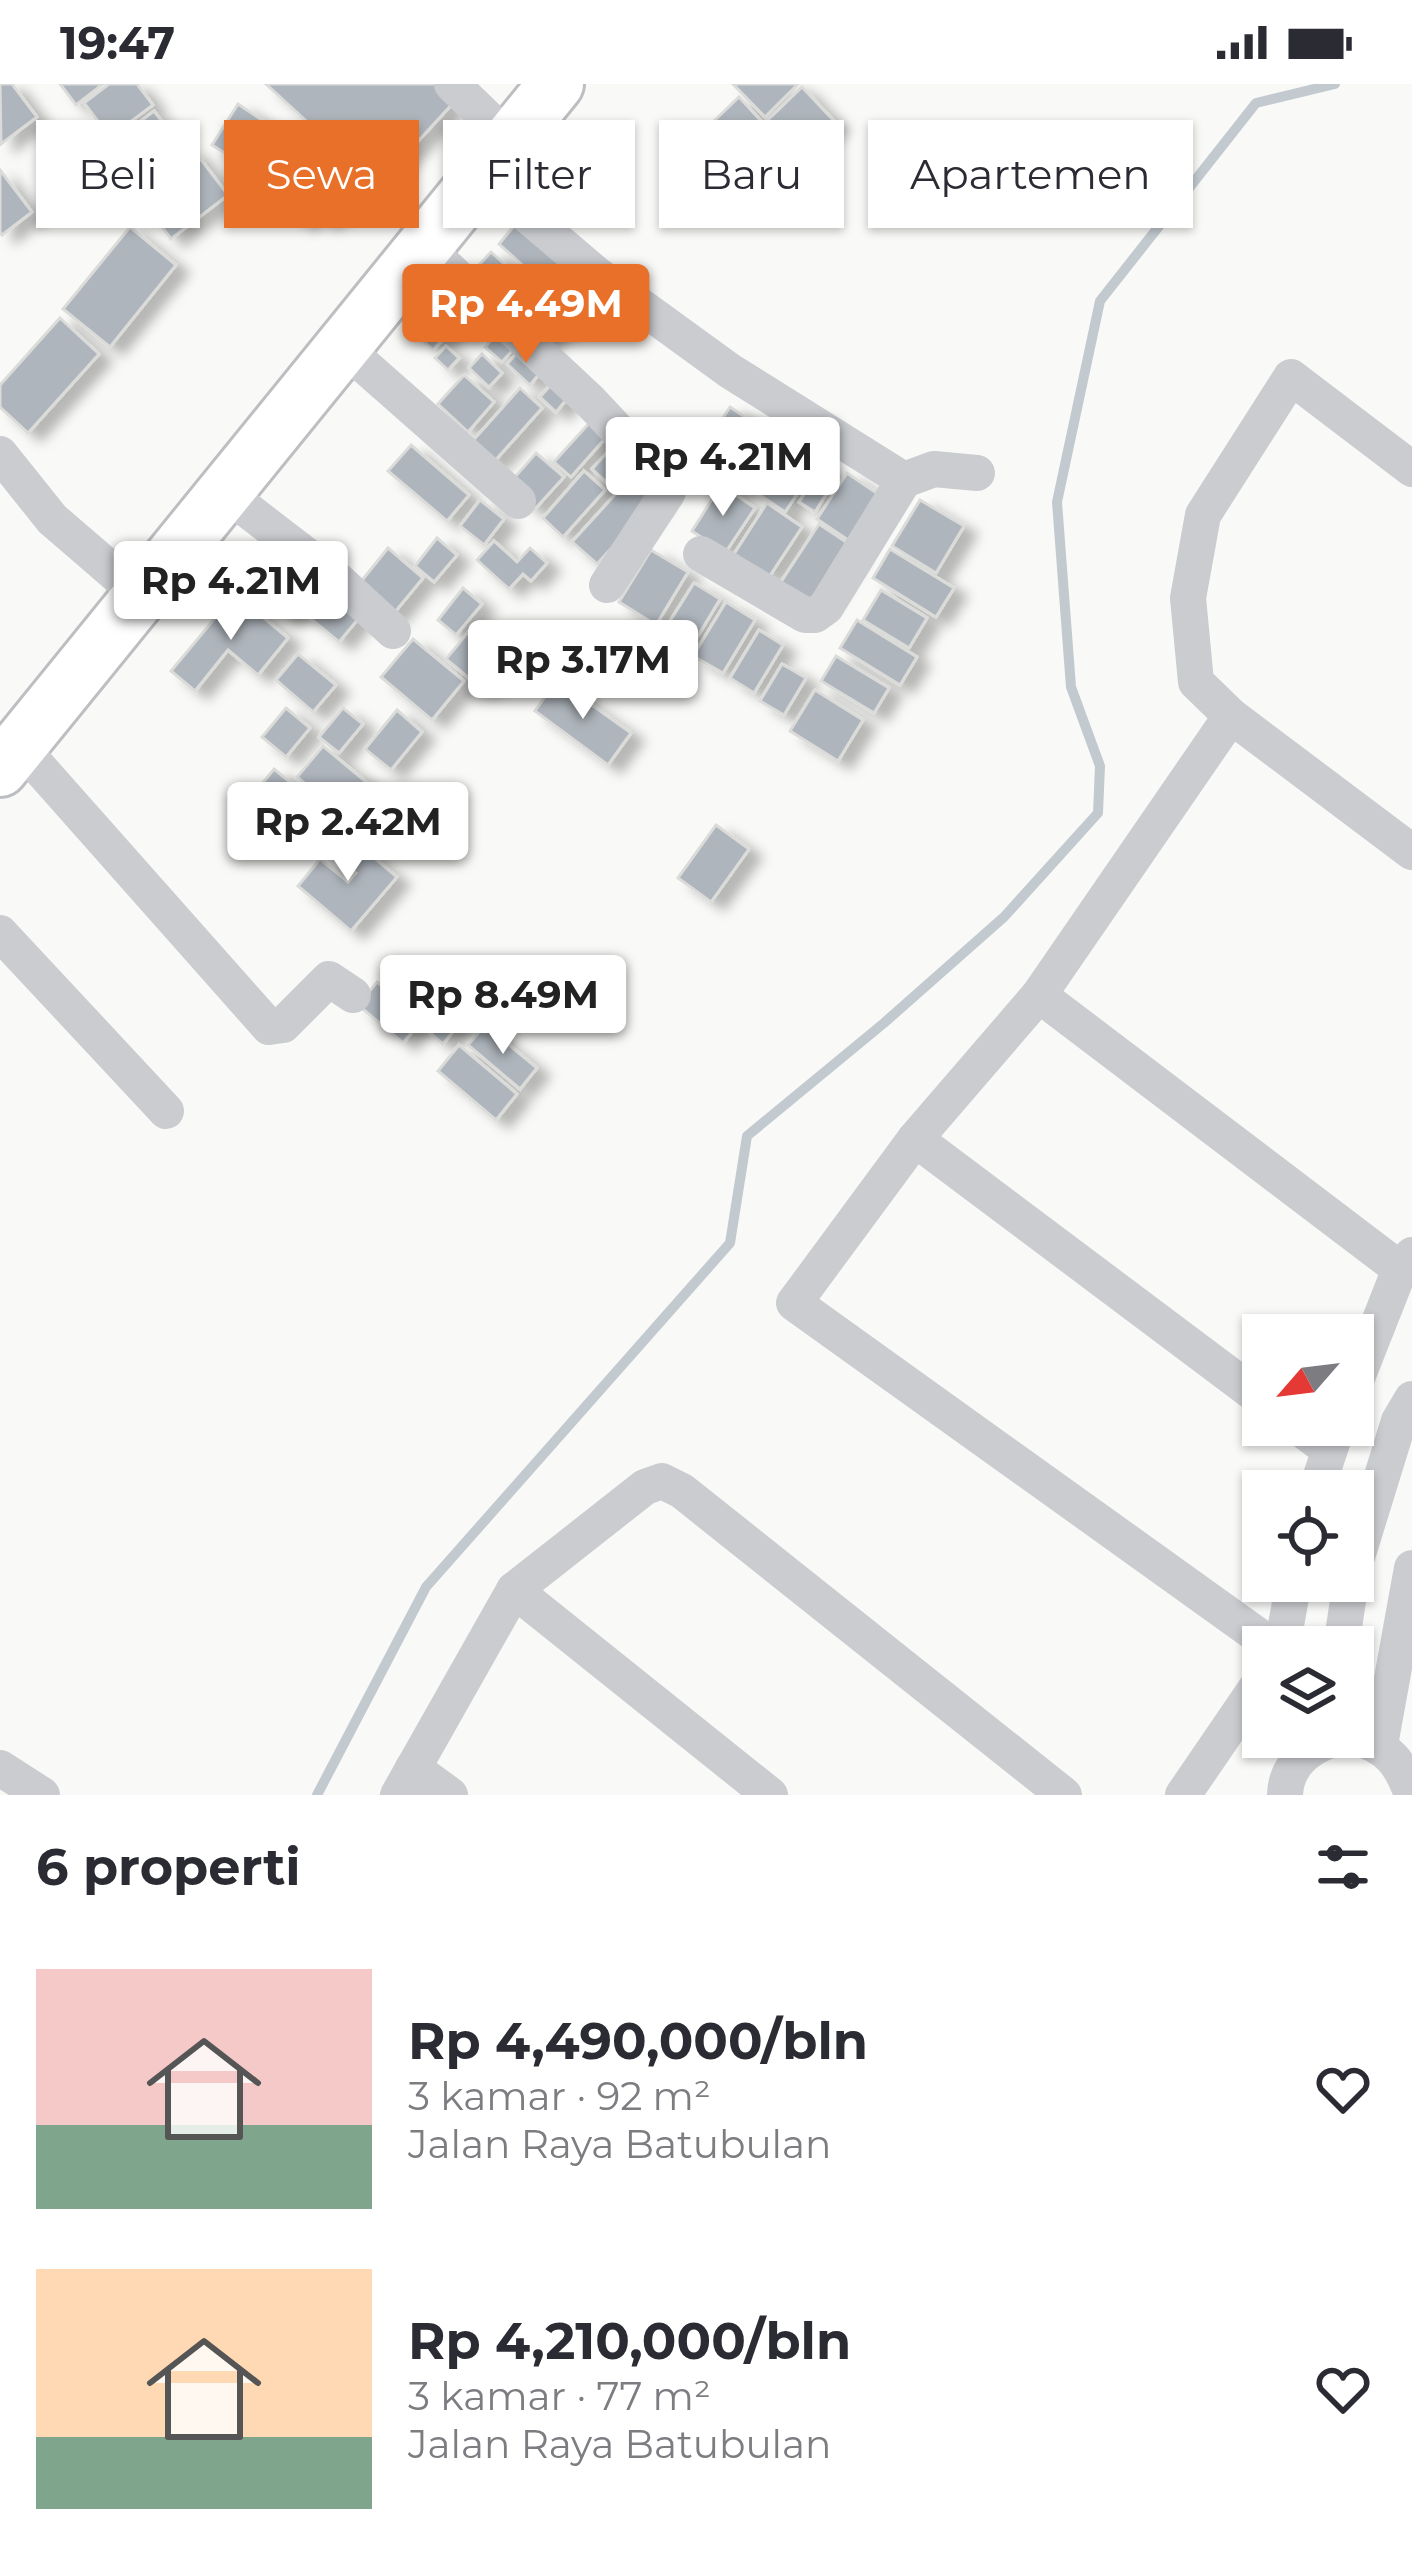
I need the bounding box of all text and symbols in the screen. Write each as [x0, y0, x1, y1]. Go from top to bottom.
text: 19:47 [60, 15, 175, 70]
chip: Beli [36, 120, 200, 228]
chip: Sewa [224, 120, 419, 228]
chip: Filter [443, 120, 635, 228]
chip: Baru [659, 120, 844, 228]
chip: Apartemen [868, 120, 1193, 228]
pin: Rp 4.49M [402, 264, 650, 366]
text: Rp 4.49M [429, 279, 623, 327]
pin: Rp 4.21M [599, 417, 847, 519]
text: Rp 4.21M [633, 432, 813, 480]
pin: Rp 4.21M [107, 541, 355, 643]
text: Rp 4.21M [141, 556, 321, 604]
pin: Rp 3.17M [459, 620, 707, 722]
text: Rp 3.17M [495, 635, 671, 683]
pin: Rp 2.42M [224, 782, 472, 884]
text: Rp 2.42M [254, 797, 442, 845]
pin: Rp 8.49M [379, 955, 627, 1057]
text: Rp 8.49M [407, 970, 599, 1018]
north arrow [1242, 1314, 1374, 1446]
map controls [1242, 1314, 1374, 1758]
button: locate [1242, 1470, 1374, 1602]
button: layers [1242, 1626, 1374, 1758]
icon: filters [1310, 1834, 1376, 1900]
text: 6 properti [36, 1836, 301, 1898]
text: Rp 4,490,000/bln [408, 2010, 868, 2072]
icon: home [132, 2017, 276, 2161]
icon: heart [1310, 2056, 1376, 2122]
text: 3 kamar · 92 m² [408, 2072, 711, 2120]
text: Jalan Raya Batubulan [408, 2120, 831, 2168]
text: Rp 4,210,000/bln [408, 2310, 851, 2372]
icon: home [132, 2317, 276, 2461]
icon: heart [1310, 2356, 1376, 2422]
text: 3 kamar · 77 m² [408, 2372, 711, 2420]
text: Jalan Raya Batubulan [408, 2420, 831, 2468]

